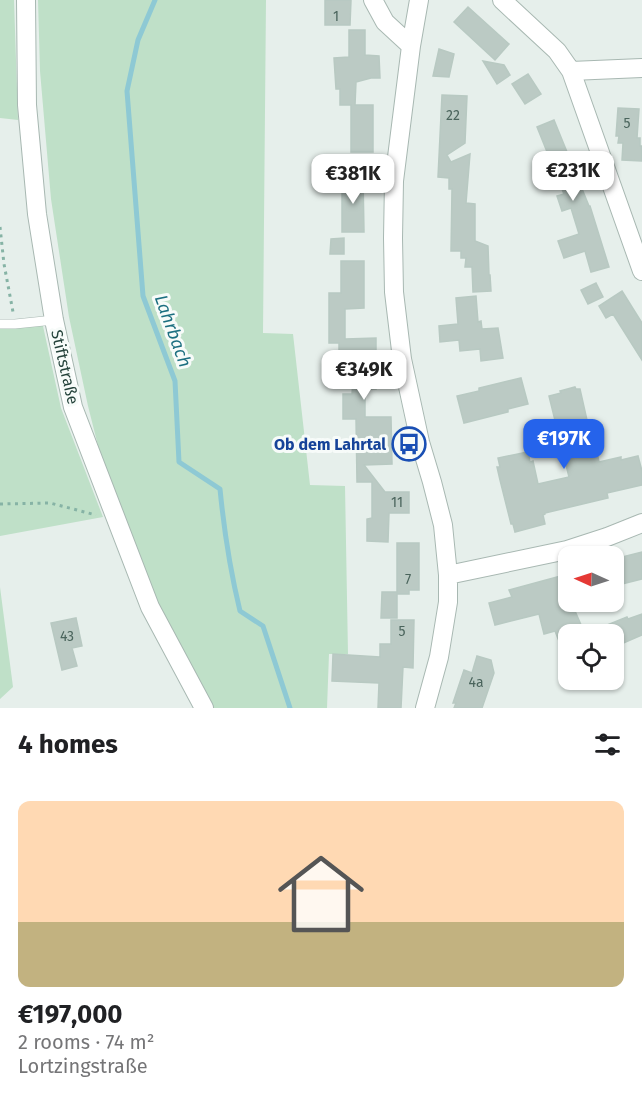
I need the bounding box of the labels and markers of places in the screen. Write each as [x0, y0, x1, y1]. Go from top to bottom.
pin: €231K [531, 151, 615, 202]
pin: €381K [311, 154, 395, 205]
pin: €349K [322, 350, 406, 401]
pin: €197K [522, 419, 606, 470]
bus stop icon: Ob dem Lahrtal [391, 426, 427, 462]
place label: Ob dem Lahrtal [274, 435, 386, 454]

